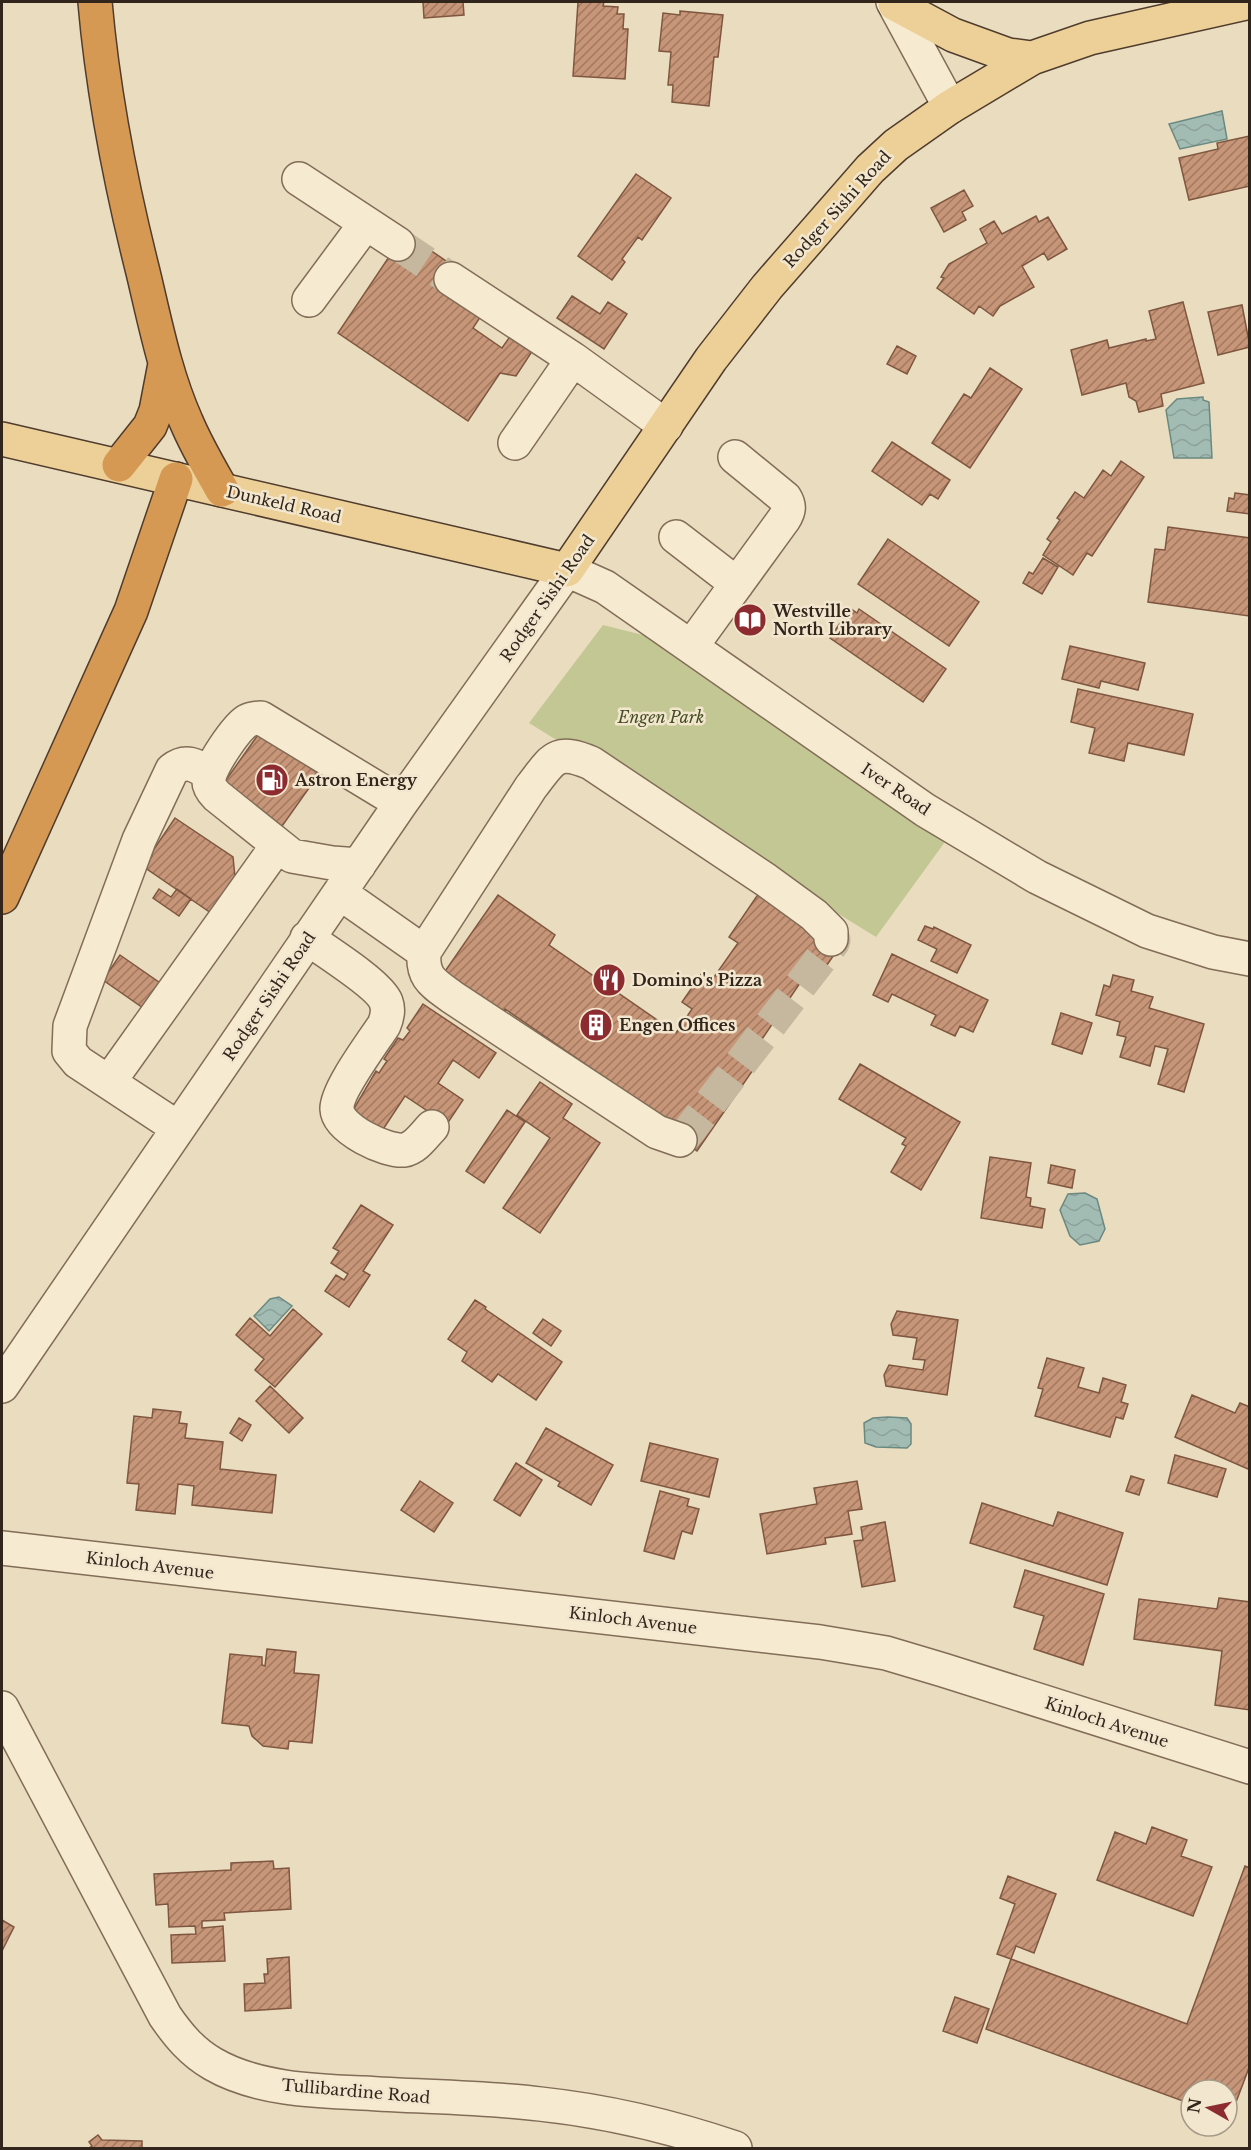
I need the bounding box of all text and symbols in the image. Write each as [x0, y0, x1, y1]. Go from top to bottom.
street label: Rodger Sishi Road [779, 146, 895, 272]
street label: Dunkeld Road [225, 481, 344, 527]
street label: Rodger Sishi Road [496, 530, 599, 666]
place label: Westville North Library [772, 601, 893, 639]
library icon: Westville North Library [732, 602, 768, 638]
park label: Engen Park [617, 707, 704, 727]
street label: Iver Road [858, 759, 935, 820]
fuel station icon: Astron Energy [254, 762, 290, 798]
place label: Astron Energy [294, 770, 418, 790]
street label: Rodger Sishi Road [219, 928, 320, 1064]
restaurant icon: Domino's Pizza [591, 962, 627, 998]
place label: Domino's Pizza [632, 970, 762, 990]
building icon: Engen Offices [578, 1007, 614, 1043]
place label: Engen Offices [619, 1015, 735, 1035]
street label: Kinloch Avenue [85, 1547, 215, 1583]
street label: Kinloch Avenue [568, 1602, 698, 1638]
street label: Kinloch Avenue [1043, 1693, 1171, 1751]
street label: Tullibardine Road [281, 2075, 431, 2107]
north arrow [1179, 2078, 1239, 2138]
text: N [1183, 2097, 1205, 2115]

